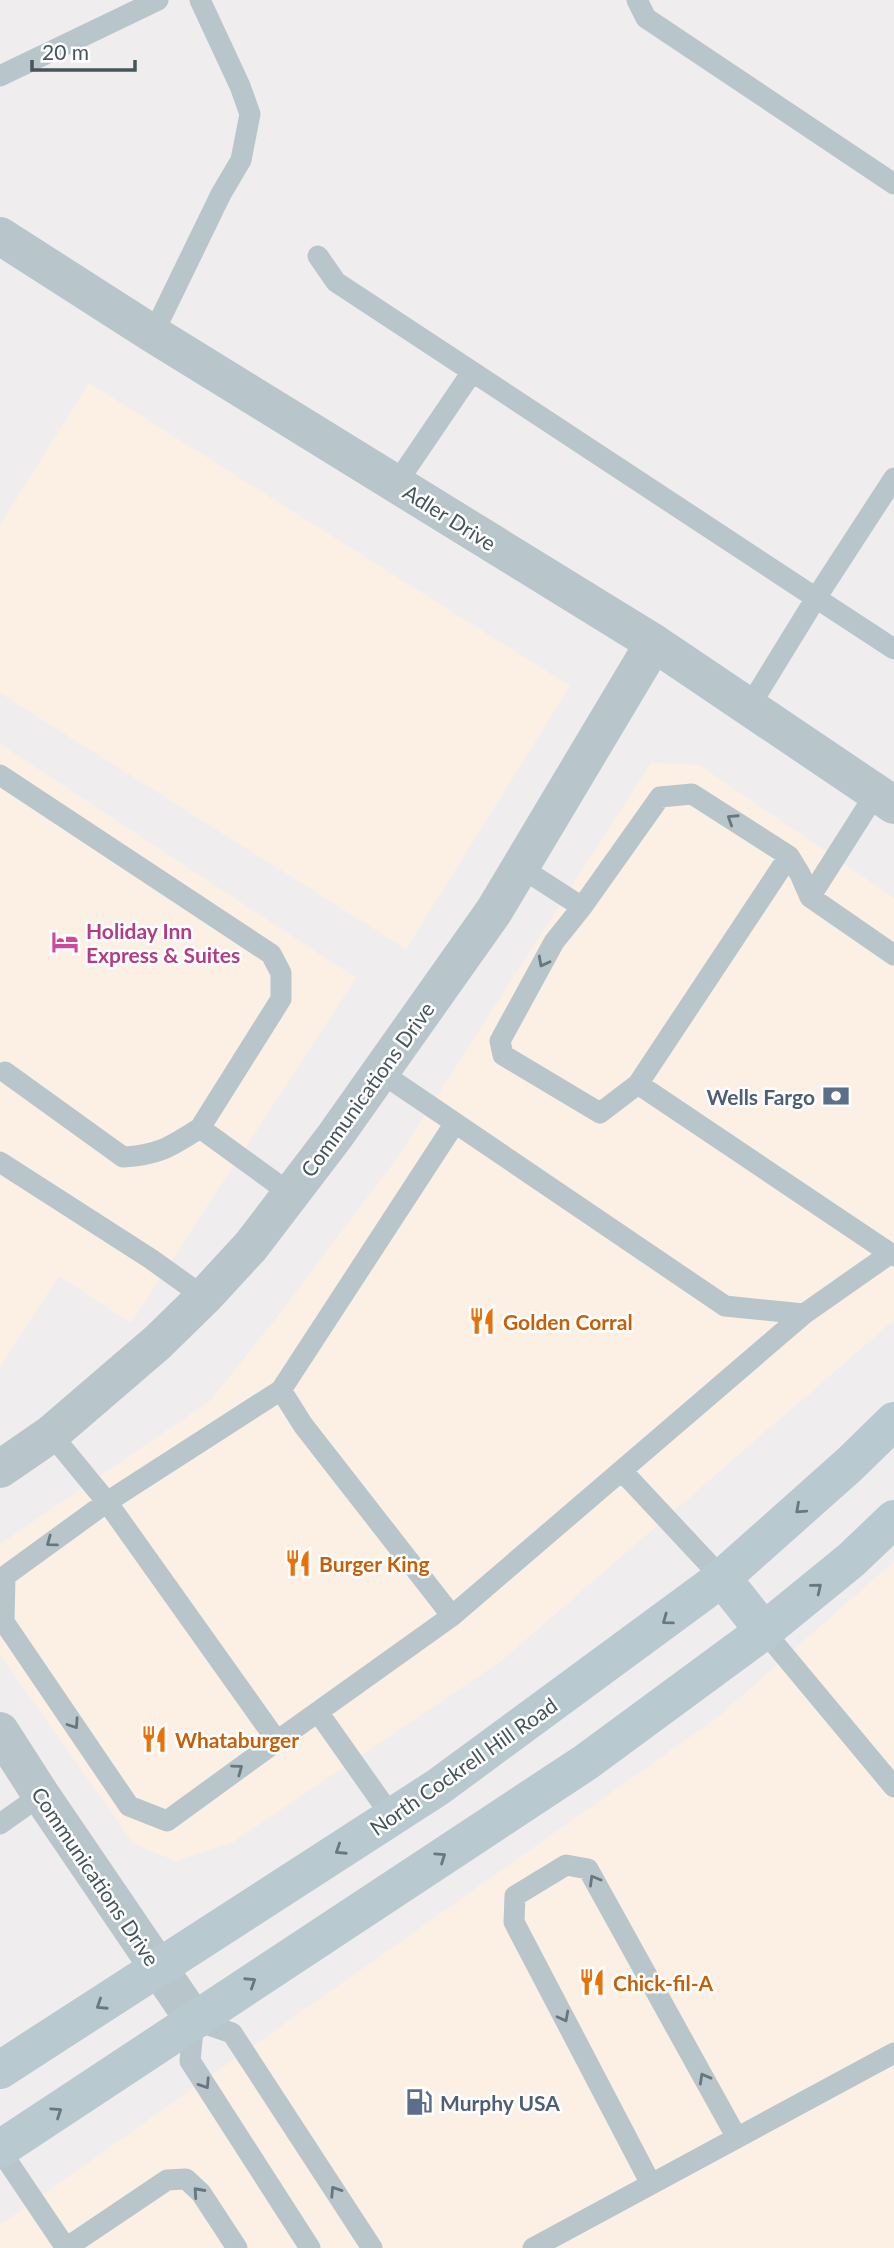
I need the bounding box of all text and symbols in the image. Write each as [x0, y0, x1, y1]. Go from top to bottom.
scale bar [32, 28, 135, 72]
text: 20 m [42, 39, 89, 64]
street label: Adler Drive [399, 479, 501, 555]
one-way arrow [727, 815, 740, 828]
place label: Holiday Inn Express & Suites [86, 918, 240, 967]
hotel icon: Holiday Inn Express & Suites [50, 927, 80, 957]
one-way arrow [537, 955, 551, 968]
street label: Communications Drive [295, 997, 439, 1181]
bank icon: Wells Fargo [821, 1081, 851, 1111]
place label: Wells Fargo [706, 1084, 815, 1109]
restaurant icon: Golden Corral [467, 1306, 497, 1336]
place label: Golden Corral [503, 1309, 633, 1334]
one-way arrow [795, 1501, 808, 1513]
one-way arrow [46, 1534, 59, 1546]
restaurant icon: Burger King [283, 1548, 313, 1578]
place label: Burger King [319, 1551, 429, 1576]
one-way arrow [809, 1583, 821, 1596]
one-way arrow [662, 1611, 675, 1624]
street label: North Cockrell Hill Road [365, 1692, 561, 1840]
one-way arrow [66, 1716, 78, 1729]
restaurant icon: Whataburger [139, 1724, 169, 1754]
place label: Whataburger [175, 1727, 299, 1752]
one-way arrow [230, 1765, 243, 1778]
street label: Communications Drive [27, 1782, 165, 1970]
one-way arrow [335, 1842, 348, 1855]
one-way arrow [433, 1853, 446, 1865]
one-way arrow [589, 1874, 602, 1887]
restaurant icon: Chick-fil-A [577, 1967, 607, 1997]
place label: Chick-fil-A [613, 1970, 714, 1995]
one-way arrow [243, 1978, 256, 1991]
one-way arrow [96, 1997, 109, 2010]
one-way arrow [555, 2010, 569, 2023]
one-way arrow [699, 2073, 712, 2086]
one-way arrow [196, 2076, 209, 2089]
fuel station icon: Murphy USA [404, 2087, 434, 2117]
place label: Murphy USA [440, 2090, 560, 2115]
one-way arrow [49, 2107, 62, 2120]
one-way arrow [330, 2186, 343, 2199]
one-way arrow [194, 2187, 206, 2200]

